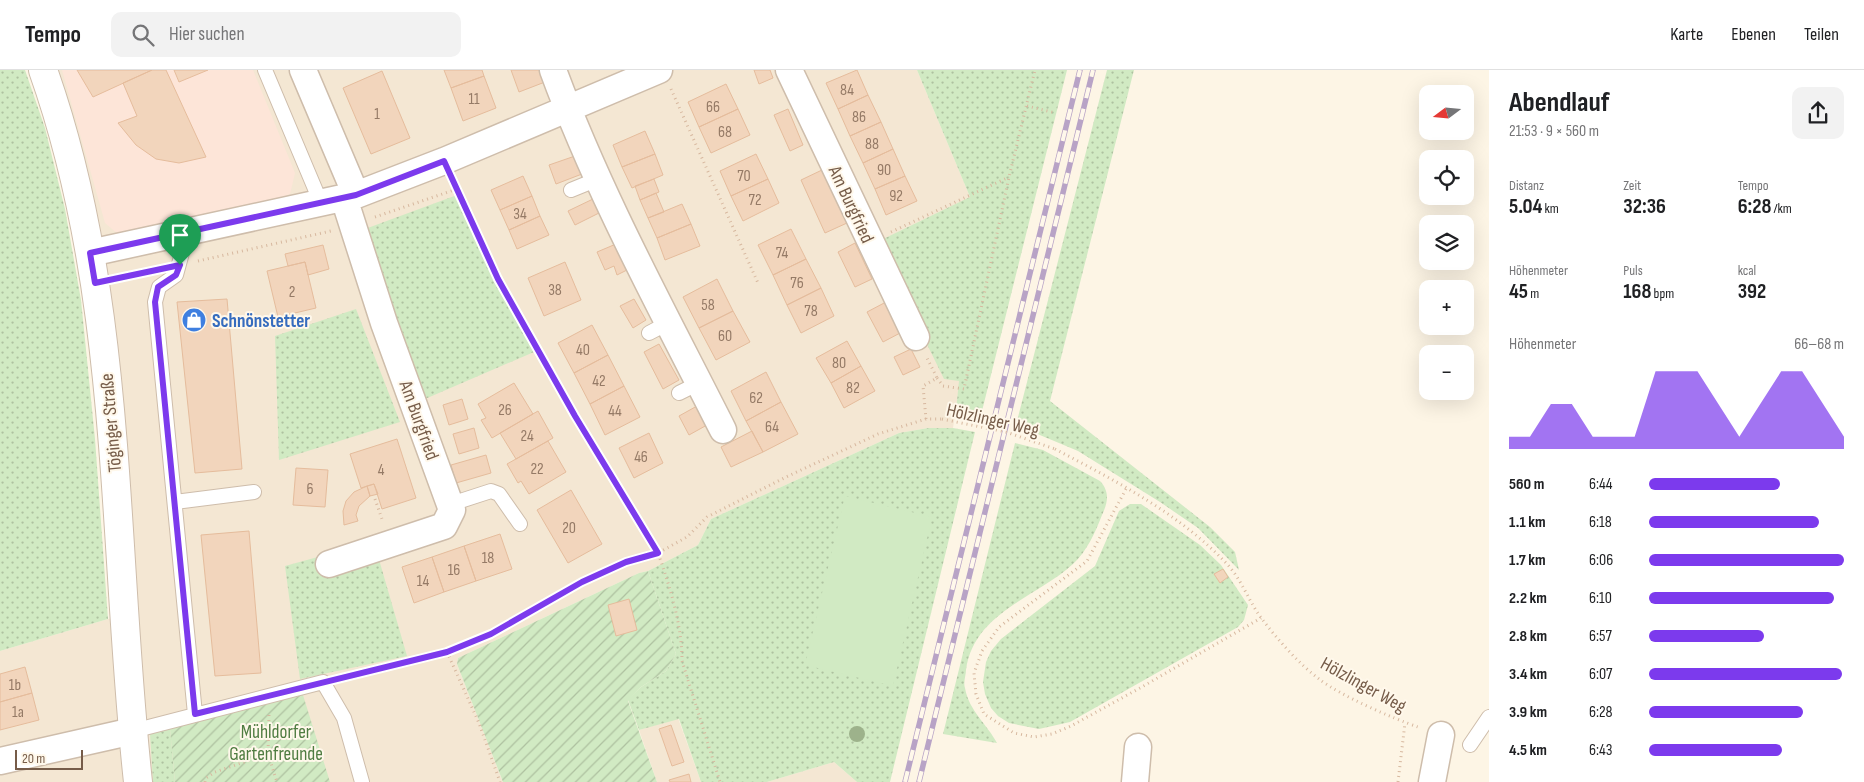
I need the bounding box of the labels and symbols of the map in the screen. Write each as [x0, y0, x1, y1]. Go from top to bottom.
house number: 84 [840, 81, 854, 100]
north arrow [1419, 85, 1474, 140]
house number: 11 [468, 90, 480, 109]
house number: 66 [706, 98, 720, 117]
house number: 1 [374, 105, 380, 124]
house number: 86 [852, 108, 866, 127]
house number: 68 [718, 123, 732, 142]
house number: 88 [865, 135, 879, 154]
street label: Am Burgfried [822, 161, 879, 247]
house number: 90 [877, 161, 891, 180]
house number: 70 [737, 167, 751, 186]
house number: 92 [889, 187, 903, 206]
house number: 72 [749, 191, 761, 210]
house number: 34 [513, 205, 527, 224]
pin [159, 214, 201, 265]
house number: 74 [776, 244, 788, 263]
house number: 76 [790, 274, 804, 293]
house number: 38 [548, 281, 562, 300]
house number: 2 [289, 283, 295, 302]
house number: 58 [701, 296, 715, 315]
house number: 78 [804, 302, 818, 321]
shop icon: Schnönstetter [181, 307, 207, 333]
place label: Schnönstetter [212, 310, 310, 333]
house number: 60 [718, 327, 732, 346]
house number: 40 [576, 341, 590, 360]
house number: 80 [832, 354, 846, 373]
street label: Töginger Straße [96, 372, 127, 473]
house number: 42 [592, 372, 606, 391]
street label: Am Burgfried [393, 377, 444, 463]
house number: 82 [846, 379, 860, 398]
house number: 62 [749, 389, 763, 408]
street label: Hölzlinger Weg [944, 399, 1042, 442]
house number: 26 [498, 401, 512, 420]
house number: 44 [608, 402, 622, 421]
house number: 64 [765, 418, 779, 437]
house number: 24 [520, 427, 534, 446]
house number: 46 [634, 448, 648, 467]
house number: 22 [530, 460, 544, 479]
house number: 4 [378, 461, 385, 480]
house number: 6 [306, 480, 314, 499]
house number: 20 [562, 519, 576, 538]
house number: 18 [482, 549, 494, 568]
house number: 16 [448, 561, 460, 580]
house number: 14 [417, 572, 429, 591]
street label: Hölzlinger Weg [1316, 652, 1410, 718]
house number: 1b [9, 676, 21, 695]
house number: 1a [12, 703, 24, 722]
park label: Mühldorfer Gartenfreunde [229, 721, 323, 766]
scale bar [15, 747, 82, 770]

